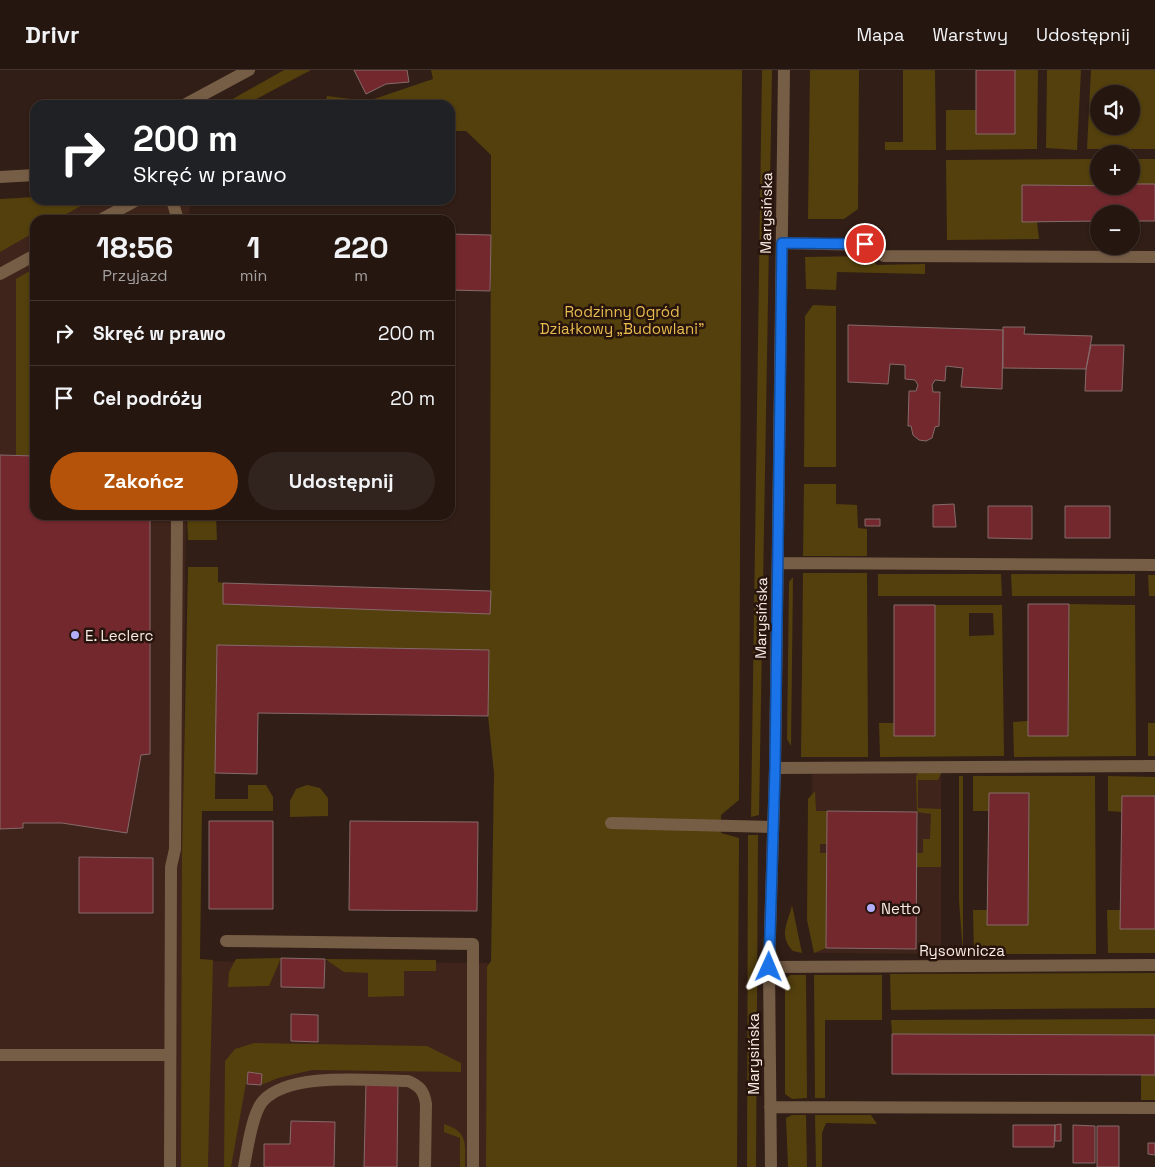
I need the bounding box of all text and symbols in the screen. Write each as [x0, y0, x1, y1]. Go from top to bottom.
text: Drivr [25, 19, 80, 50]
text: Mapa [857, 23, 904, 46]
text: Warstwy [932, 23, 1008, 46]
text: Udostępnij [1036, 23, 1130, 46]
map controls [1090, 85, 1140, 255]
button: sound [1090, 85, 1140, 135]
text: 200 m [133, 117, 238, 161]
icon: right [50, 120, 115, 185]
button: + [1090, 145, 1140, 195]
text: Skręć w prawo [133, 160, 287, 188]
street label: Marysińska [756, 172, 776, 254]
button: − [1090, 205, 1140, 255]
pin [844, 223, 886, 265]
text: 18:56 [96, 228, 173, 267]
text: 1 [247, 228, 260, 267]
text: 220 [334, 228, 389, 267]
icon: arrive [851, 230, 879, 258]
text: Przyjazd [102, 265, 167, 286]
text: min [240, 265, 267, 286]
text: m [354, 265, 368, 286]
park label: Rodzinny Ogród Działkowy „Budowlani” [540, 302, 704, 338]
icon: right [50, 319, 78, 347]
text: Skręć w prawo [93, 321, 226, 346]
text: 200 m [378, 321, 435, 346]
icon: arrive [50, 384, 78, 412]
text: Cel podróży [93, 386, 202, 411]
text: 20 m [390, 386, 435, 411]
button: Zakończ [50, 452, 238, 510]
button: Udostępnij [248, 452, 435, 510]
street label: Marysińska [751, 577, 771, 659]
place label: E. Leclerc [85, 626, 154, 645]
marker: E. Leclerc [69, 629, 81, 641]
place label: Netto [881, 899, 921, 918]
marker: Netto [865, 902, 877, 914]
position arrow [742, 940, 794, 992]
street label: Rysownicza [919, 941, 1005, 960]
street label: Marysińska [744, 1013, 763, 1095]

